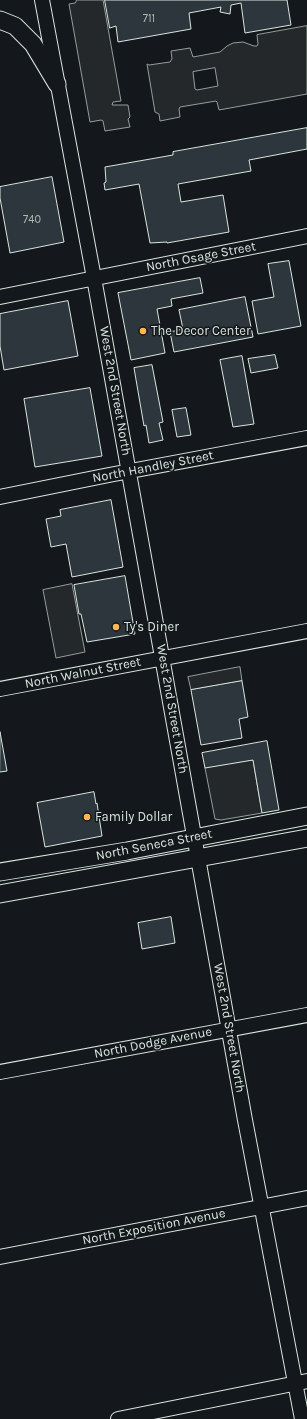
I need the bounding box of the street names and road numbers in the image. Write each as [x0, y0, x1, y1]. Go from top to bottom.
street label: North Osage Street [145, 239, 257, 275]
street label: West 2nd Street North [96, 325, 134, 457]
street label: North Handley Street [91, 448, 215, 486]
street label: West 2nd Street North [153, 643, 191, 775]
street label: North Walnut Street [24, 654, 142, 692]
street label: North Seneca Street [94, 826, 214, 864]
street label: West 2nd Street North [210, 962, 248, 1094]
street label: North Dodge Avenue [93, 1024, 213, 1062]
street label: North Exposition Avenue [81, 1205, 227, 1249]

